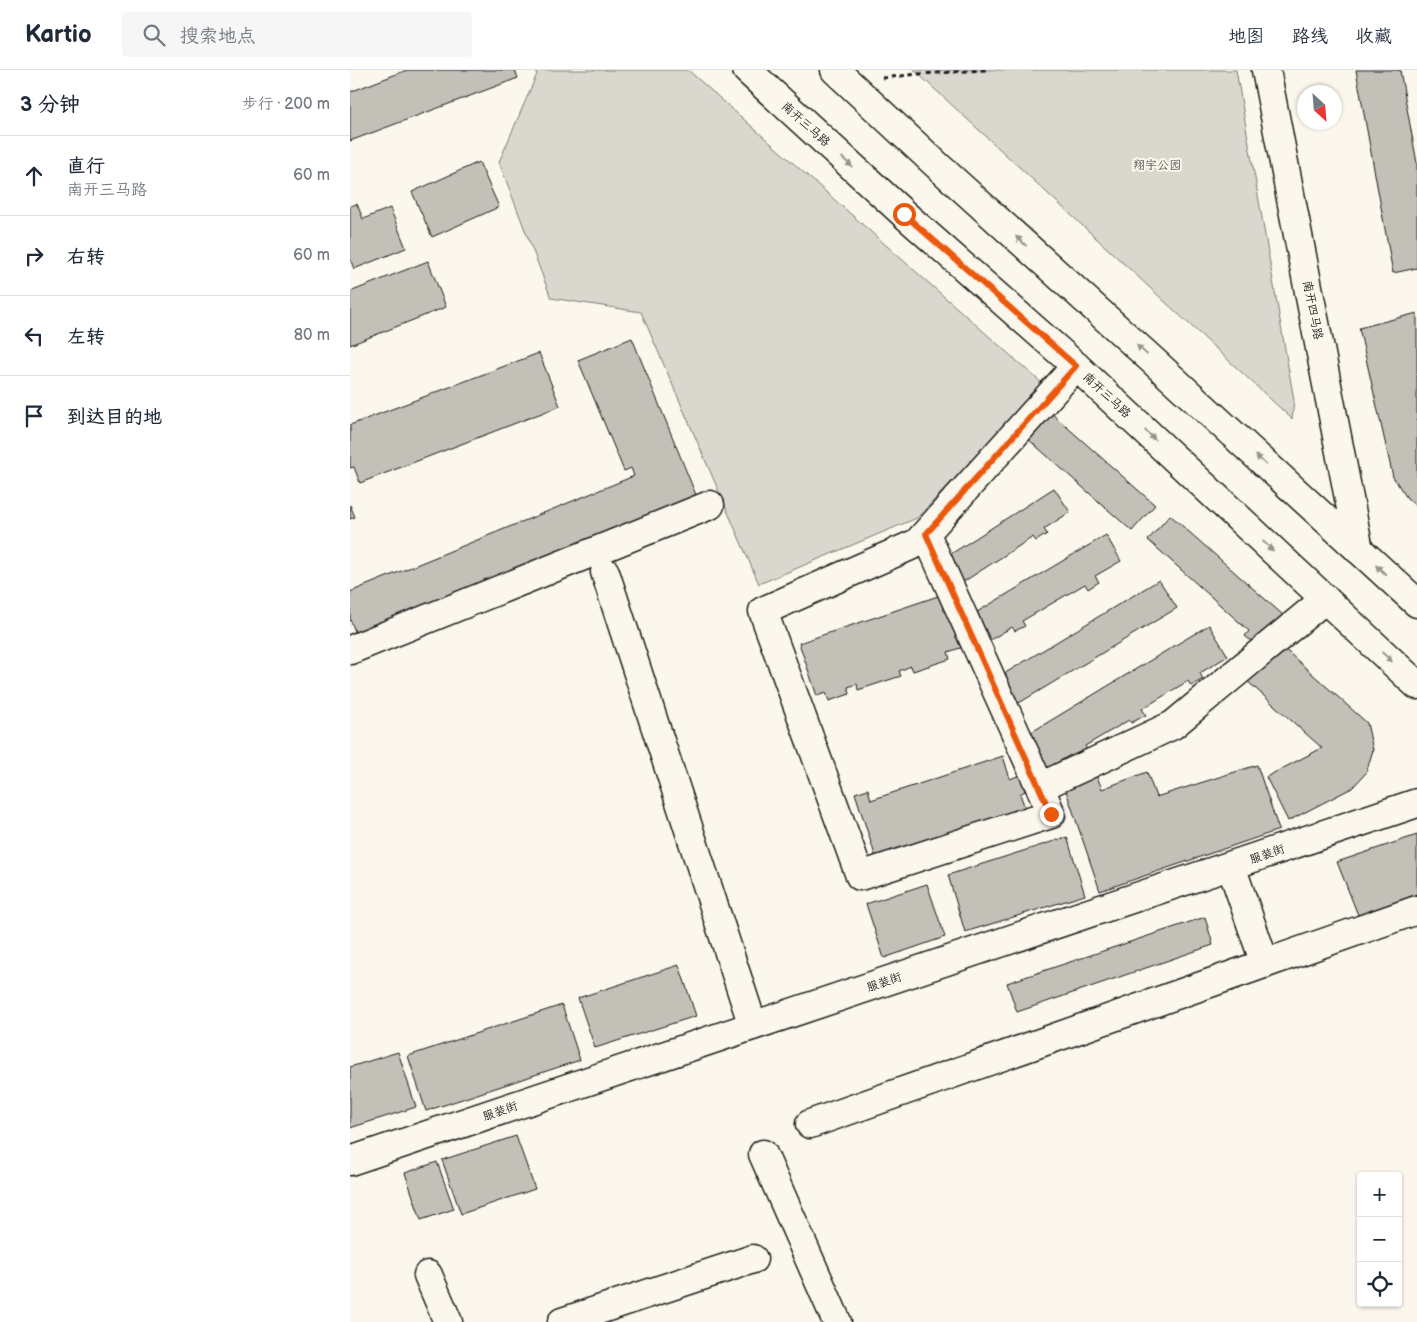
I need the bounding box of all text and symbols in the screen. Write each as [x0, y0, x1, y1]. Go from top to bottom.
search box [122, 12, 472, 57]
text: Kartio [25, 20, 92, 49]
icon: search [140, 21, 168, 49]
text: 搜索地点 [180, 25, 256, 48]
text: 地图 [1228, 26, 1264, 47]
text: 路线 [1292, 26, 1328, 47]
text: 收藏 [1356, 26, 1392, 47]
north arrow [1297, 85, 1342, 130]
text: 3 分钟 [20, 92, 80, 117]
text: 步行 · 200 m [242, 95, 330, 114]
street label: 南开三马路 [778, 99, 833, 150]
text: 直行 [67, 155, 105, 178]
one-way arrow [841, 156, 853, 168]
park label: 翔宇公园 [1133, 158, 1181, 173]
icon: ahead [20, 162, 48, 190]
text: 60 m [293, 166, 330, 185]
text: 南开三马路 [67, 181, 147, 200]
route start [893, 203, 916, 226]
one-way arrow [1015, 236, 1028, 247]
icon: right [20, 242, 48, 270]
text: 右转 [67, 246, 105, 269]
text: 60 m [293, 246, 330, 265]
street label: 南开四马路 [1299, 279, 1326, 341]
icon: left [20, 322, 48, 350]
text: 左转 [67, 326, 105, 349]
text: 80 m [294, 326, 330, 345]
one-way arrow [1136, 344, 1148, 356]
street label: 南开三马路 [1080, 369, 1134, 421]
icon: arrive [20, 402, 48, 430]
text: 到达目的地 [67, 406, 162, 429]
one-way arrow [1143, 429, 1155, 441]
one-way arrow [1256, 454, 1268, 466]
one-way arrow [1262, 540, 1274, 552]
one-way arrow [1375, 564, 1387, 576]
one-way arrow [1381, 651, 1393, 663]
route end [1040, 803, 1063, 826]
street label: 服装街 [1248, 842, 1287, 867]
street label: 服装街 [865, 970, 904, 995]
street label: 服装街 [481, 1099, 520, 1124]
map controls [1357, 1172, 1402, 1307]
button: + [1357, 1172, 1402, 1217]
button: − [1357, 1217, 1402, 1262]
button: locate [1357, 1262, 1402, 1307]

